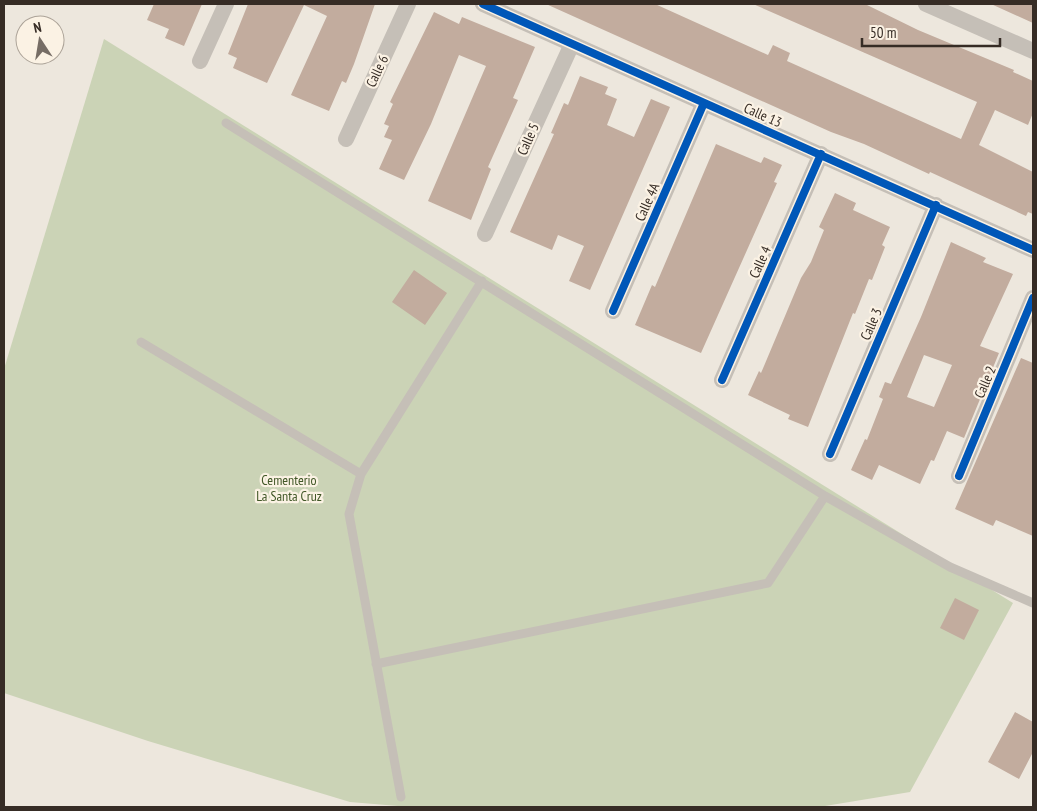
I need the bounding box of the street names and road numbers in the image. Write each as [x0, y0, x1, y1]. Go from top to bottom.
street label: Calle 6 [362, 52, 392, 90]
street label: Calle 13 [741, 99, 785, 131]
street label: Calle 5 [513, 120, 543, 158]
street label: Calle 4A [631, 180, 664, 224]
street label: Calle 4 [745, 242, 775, 281]
street label: Calle 3 [856, 305, 886, 343]
street label: Calle 2 [970, 363, 1000, 401]

